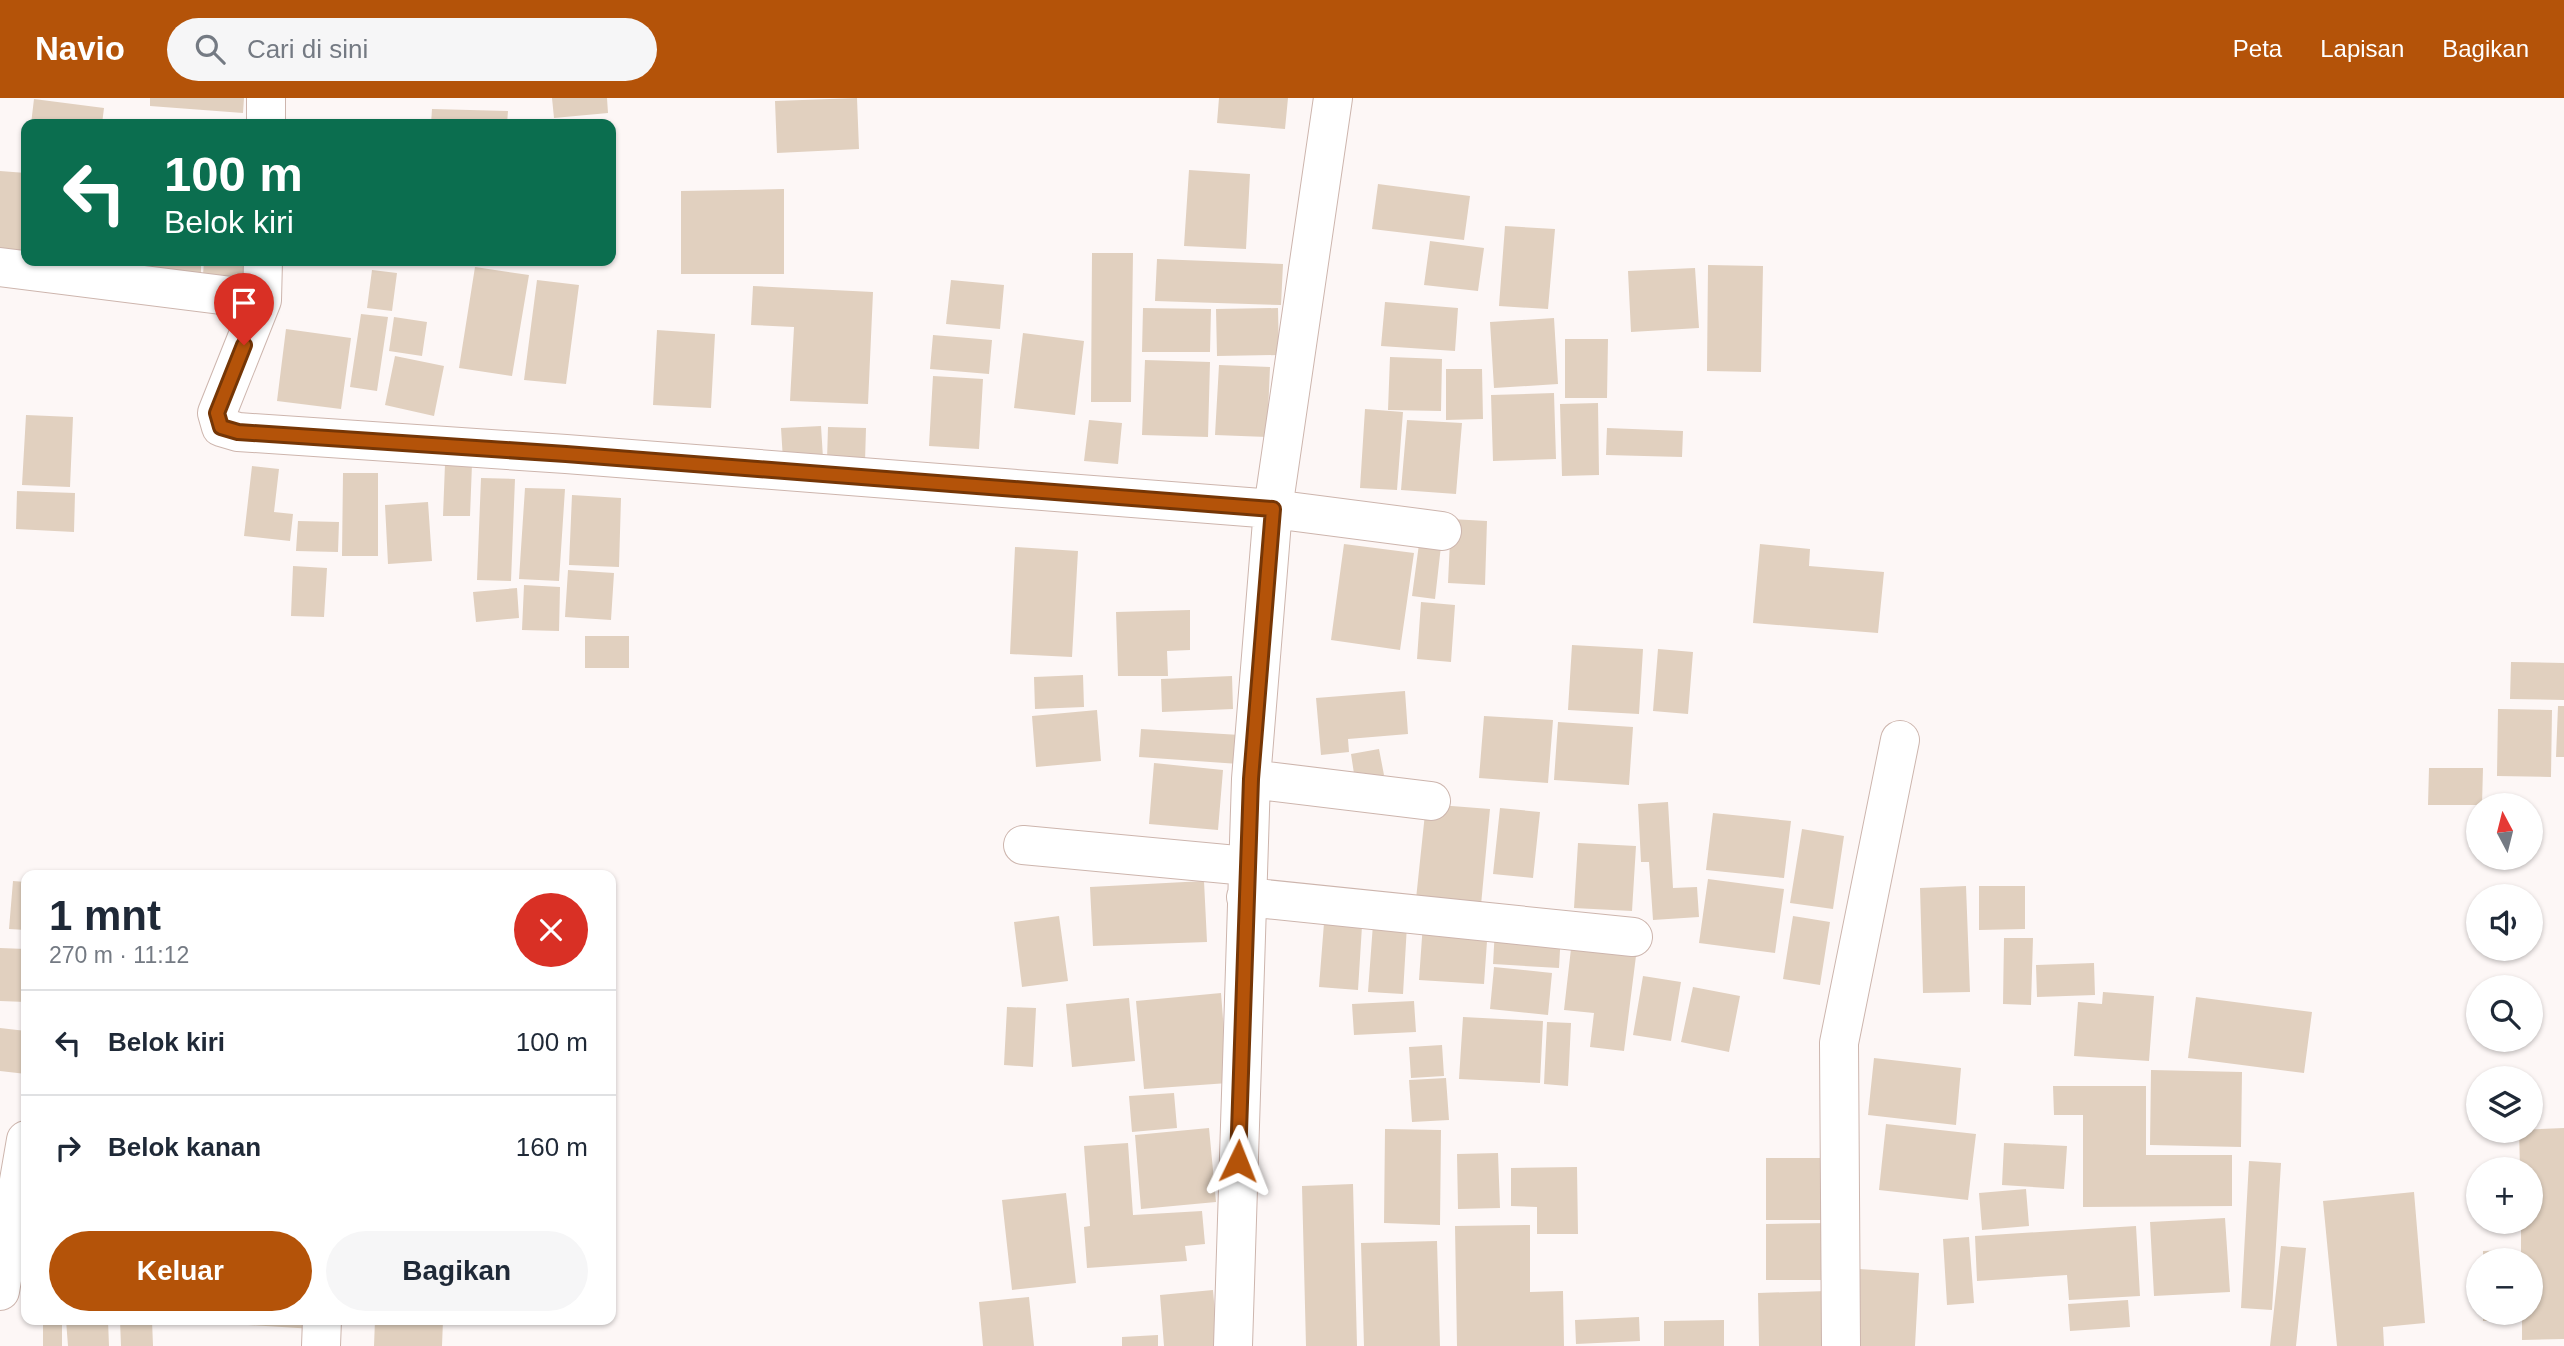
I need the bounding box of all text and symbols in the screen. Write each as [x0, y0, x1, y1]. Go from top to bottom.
search box [167, 18, 657, 81]
text: Navio [35, 30, 125, 67]
icon: search [191, 30, 229, 68]
text: Cari di sini [247, 34, 368, 64]
text: Peta [2233, 35, 2282, 62]
text: Lapisan [2320, 35, 2404, 62]
text: Bagikan [2442, 35, 2529, 62]
icon: left [49, 147, 140, 238]
text: 100 m [164, 147, 303, 201]
text: Belok kiri [164, 204, 294, 240]
pin [214, 273, 274, 345]
icon: arrive [225, 284, 263, 322]
north arrow [2466, 793, 2543, 870]
map controls [2466, 793, 2543, 1325]
button: sound [2466, 884, 2543, 961]
text: 1 mnt [49, 892, 161, 939]
button: close [514, 893, 588, 967]
text: 270 m · 11:12 [49, 942, 189, 968]
button: search [2466, 975, 2543, 1052]
icon: left [49, 1024, 87, 1062]
text: Belok kiri [108, 1027, 225, 1057]
text: 100 m [516, 1027, 588, 1057]
button: layers [2466, 1066, 2543, 1143]
position arrow [1201, 1124, 1275, 1198]
icon: right [49, 1129, 87, 1167]
text: Belok kanan [108, 1132, 261, 1162]
text: 160 m [516, 1132, 588, 1162]
button: + [2466, 1157, 2543, 1234]
button: Keluar [49, 1231, 312, 1311]
button: Bagikan [326, 1231, 588, 1311]
button: − [2466, 1248, 2543, 1325]

